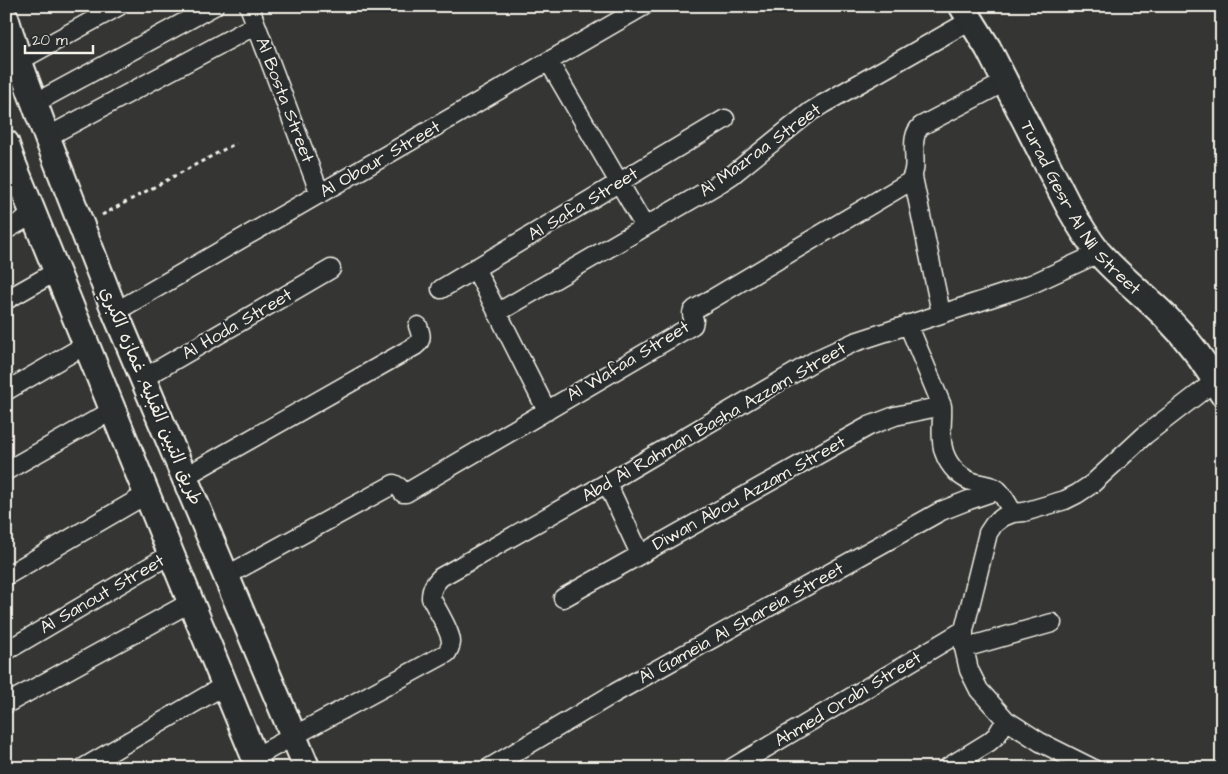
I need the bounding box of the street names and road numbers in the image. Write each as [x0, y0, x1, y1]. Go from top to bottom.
street label: Al Bosta Street [250, 34, 321, 167]
street label: Al Mazraa Street [694, 97, 827, 203]
street label: Al Obour Street [315, 114, 446, 204]
street label: Turad Gesr Al Nil Street [1014, 116, 1147, 301]
street label: Al Safa Street [523, 161, 644, 247]
street label: Al Hoda Street [177, 282, 297, 366]
street label: طريق التبين القبليه, غمازه الكبري [94, 283, 208, 509]
street label: Al Wafaa Street [562, 314, 695, 408]
street label: Abd Al Rahman Basha Azzam Street [577, 335, 851, 508]
street label: Diwan Abou Azzam Street [648, 429, 851, 557]
street label: Al Sanout Street [35, 548, 170, 640]
street label: Al Gameia Al Shareia Street [634, 556, 849, 690]
street label: Ahmed Orabi Street [770, 645, 927, 753]

